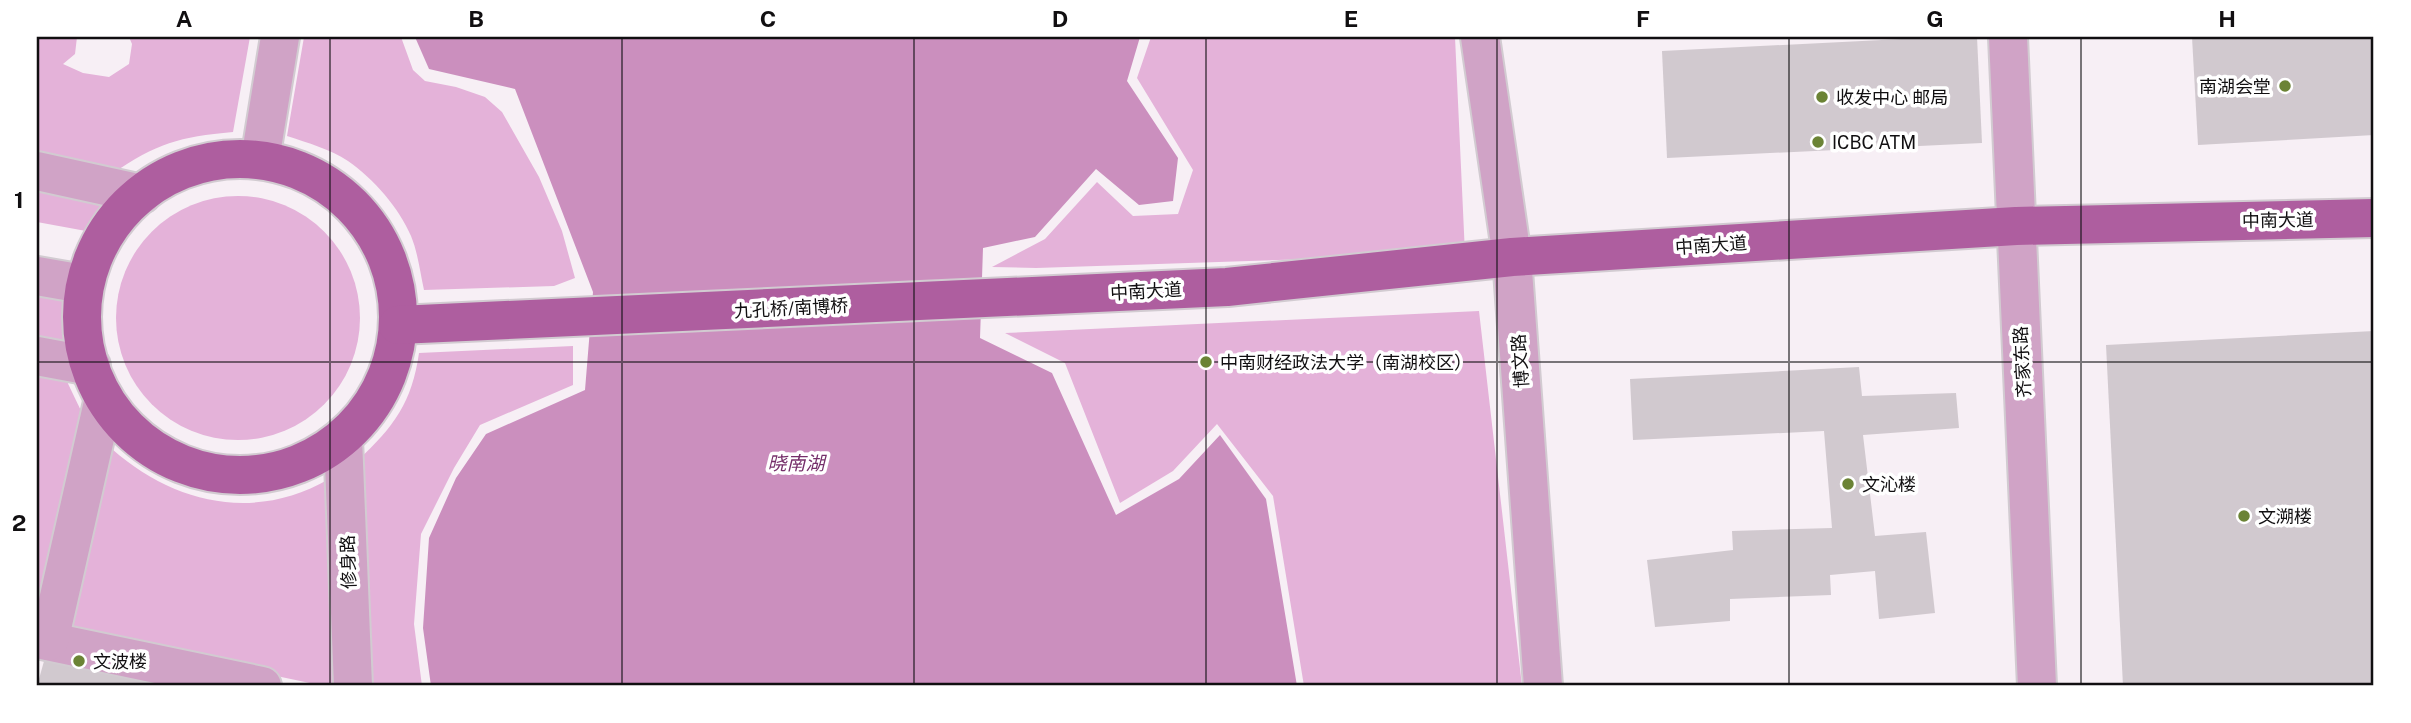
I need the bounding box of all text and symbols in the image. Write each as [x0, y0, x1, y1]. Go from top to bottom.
text: A [176, 5, 193, 32]
text: B [468, 5, 484, 32]
text: C [760, 5, 776, 32]
text: D [1052, 5, 1068, 32]
text: E [1344, 5, 1358, 32]
text: F [1636, 5, 1650, 32]
text: G [1926, 5, 1944, 32]
text: H [2218, 5, 2236, 32]
place label: 南湖会堂 [2199, 76, 2271, 97]
marker: 南湖会堂 [2277, 78, 2293, 94]
place label: 收发中心 邮局 [1836, 87, 1948, 108]
marker: 收发中心 邮局 [1814, 89, 1830, 105]
place label: ICBC ATM [1832, 132, 1916, 153]
marker: ICBC ATM [1810, 134, 1826, 150]
text: 1 [14, 186, 24, 213]
street label: 中南大道 [2242, 209, 2314, 231]
street label: 中南大道 [1674, 232, 1748, 258]
street label: 中南大道 [1109, 279, 1183, 303]
street label: 九孔桥/南博桥 [733, 295, 849, 321]
street label: 齐家东路 [2010, 325, 2034, 399]
street label: 博文路 [1508, 333, 1532, 389]
place label: 中南财经政法大学（南湖校区） [1220, 352, 1472, 373]
marker: 中南财经政法大学（南湖校区） [1198, 354, 1214, 370]
water label: 晓南湖 [767, 452, 827, 474]
place label: 文沁楼 [1862, 474, 1916, 495]
marker: 文沁楼 [1840, 476, 1856, 492]
place label: 文溯楼 [2258, 506, 2312, 527]
marker: 文溯楼 [2236, 508, 2252, 524]
text: 2 [12, 509, 26, 536]
street label: 修身路 [337, 535, 359, 589]
place label: 文波楼 [93, 651, 147, 672]
marker: 文波楼 [71, 653, 87, 669]

